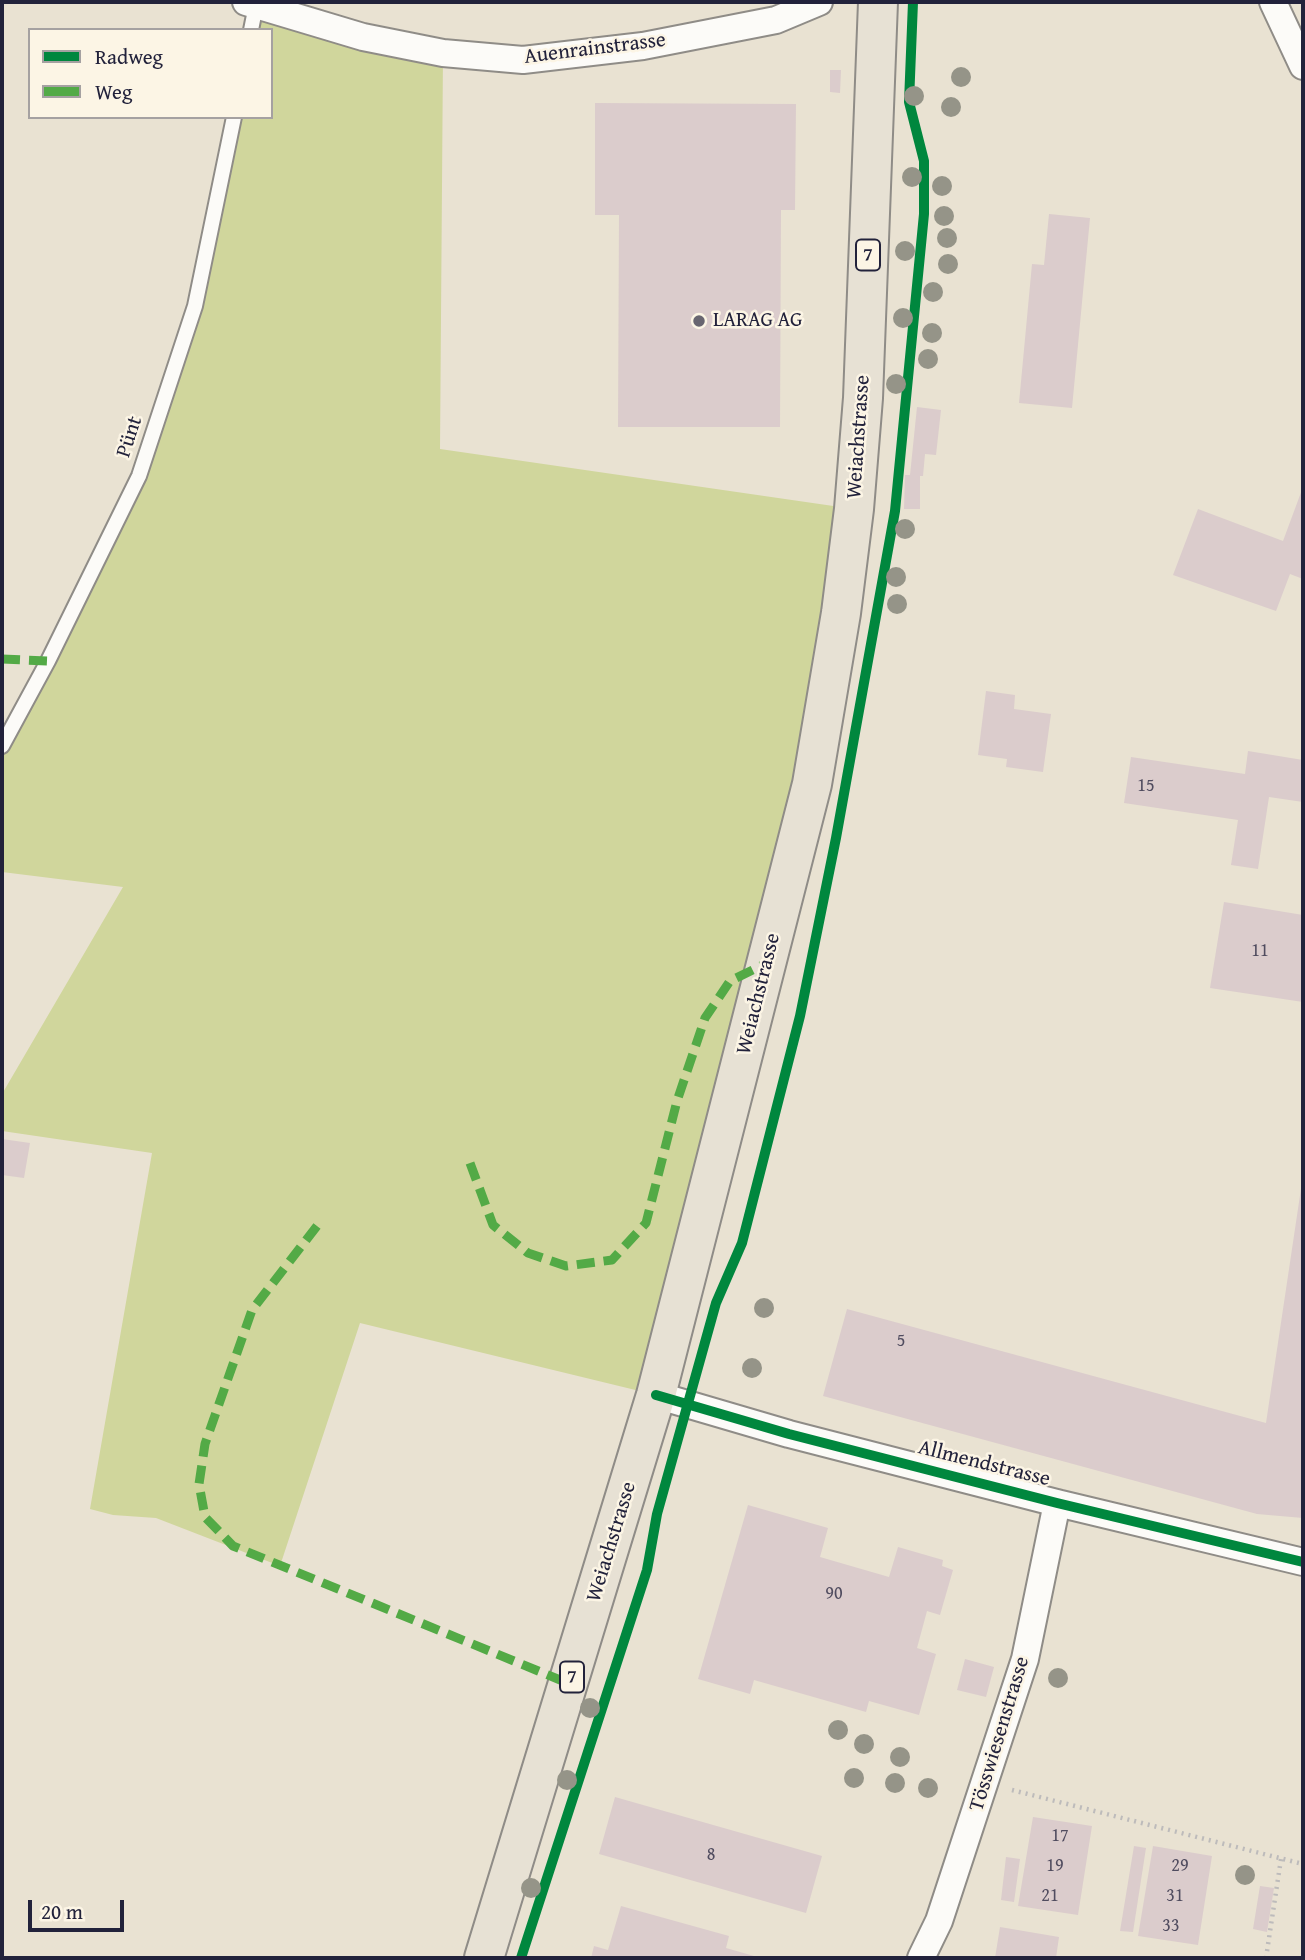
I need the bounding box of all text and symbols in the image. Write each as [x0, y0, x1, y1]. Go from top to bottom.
legend [28, 28, 273, 119]
street label: Auenrainstrasse [523, 28, 667, 70]
text: Radweg [95, 41, 163, 72]
text: Weg [95, 76, 132, 107]
road number: 7 [856, 240, 880, 270]
place label: LARAG AG [713, 308, 802, 334]
marker: LARAG AG [691, 313, 707, 329]
street label: Weiachstrasse [842, 374, 876, 500]
street label: Pünt [112, 413, 148, 461]
house number: 15 [1137, 775, 1155, 797]
street label: Weiachstrasse [732, 931, 786, 1057]
house number: 11 [1251, 940, 1269, 962]
house number: 5 [897, 1330, 905, 1352]
street label: Allmendstrasse [915, 1435, 1053, 1493]
street label: Weiachstrasse [582, 1479, 642, 1605]
house number: 90 [825, 1583, 843, 1605]
street label: Tösswiesenstrasse [964, 1654, 1036, 1814]
road number: 7 [560, 1662, 584, 1693]
house number: 17 [1051, 1825, 1069, 1847]
house number: 8 [707, 1844, 715, 1866]
house number: 19 [1046, 1855, 1064, 1877]
house number: 29 [1171, 1855, 1189, 1877]
house number: 21 [1041, 1885, 1059, 1907]
house number: 31 [1166, 1885, 1184, 1907]
scale bar [32, 1886, 128, 1930]
text: 20 m [41, 1896, 83, 1927]
house number: 33 [1162, 1915, 1180, 1937]

